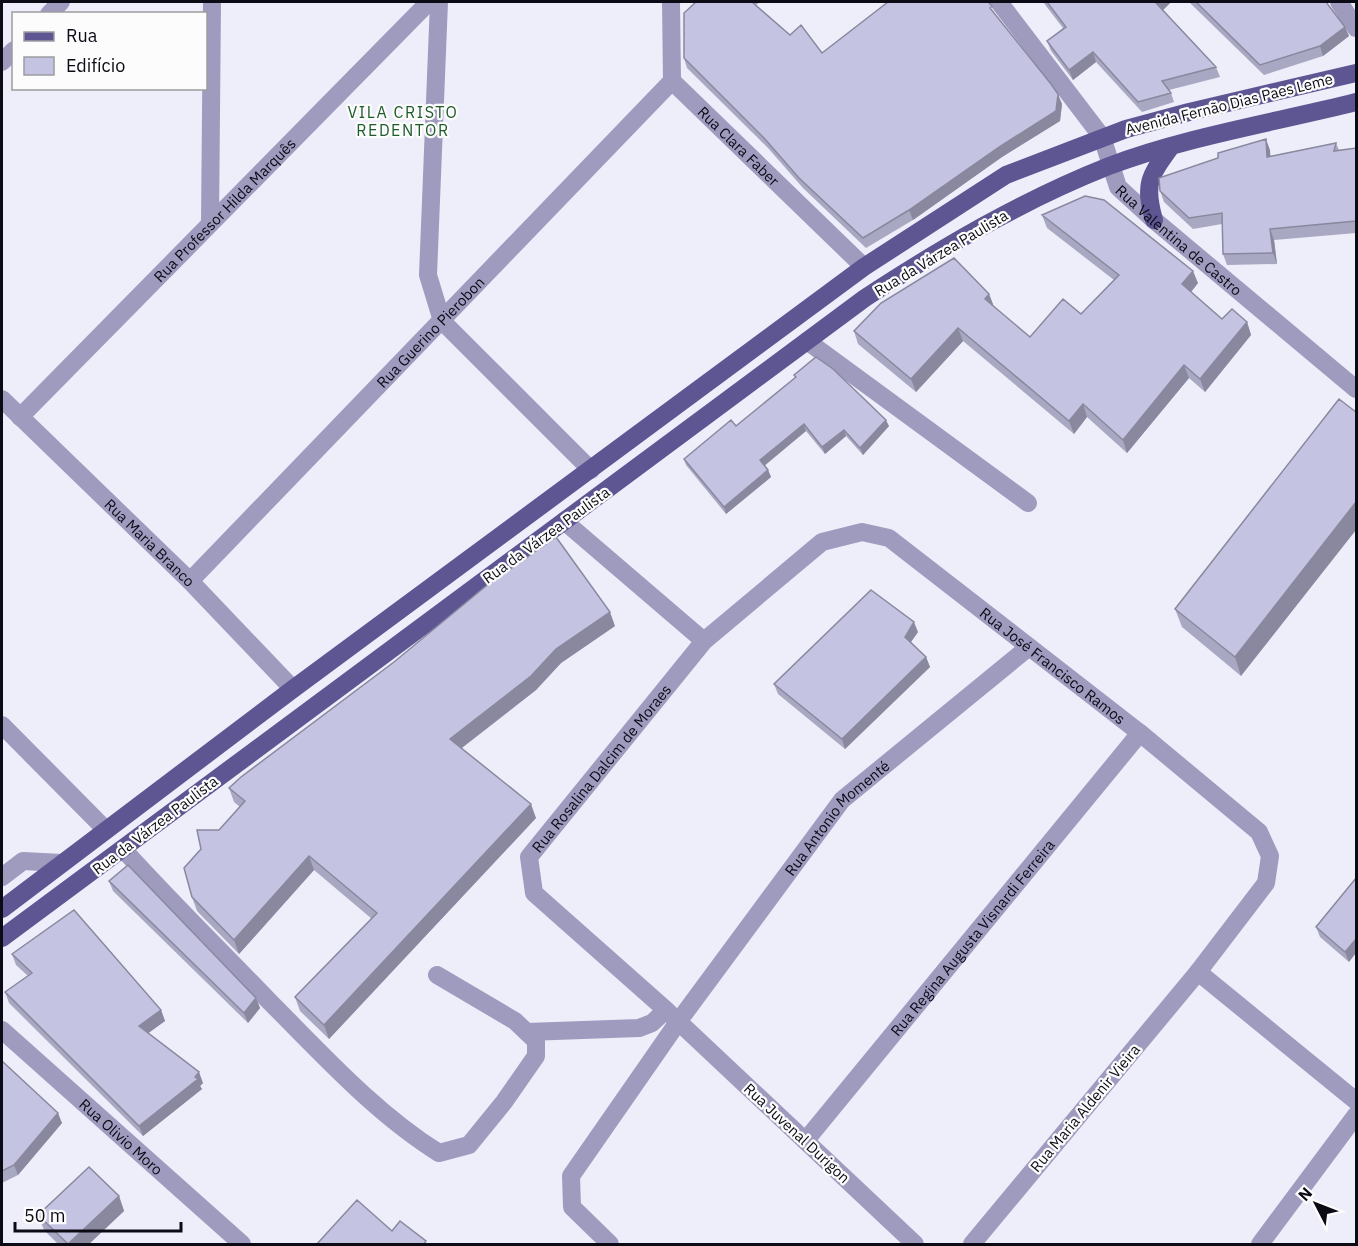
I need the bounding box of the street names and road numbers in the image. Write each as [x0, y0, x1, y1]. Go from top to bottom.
street label: Avenida Fernão Dias Paes Leme [1123, 69, 1335, 139]
street label: Rua Clara Faber [694, 102, 784, 190]
street label: Rua Professor Hilda Marquês [149, 134, 299, 286]
street label: Rua Valentina de Castro [1112, 180, 1246, 299]
street label: Rua da Várzea Paulista [871, 206, 1011, 300]
street label: Rua Guerino Pierobon [372, 272, 488, 392]
street label: Rua da Várzea Paulista [479, 482, 613, 588]
street label: Rua Maria Branco [101, 494, 199, 590]
street label: Rua José Francisco Ramos [976, 603, 1130, 728]
street label: Rua Rosalina Dalcim de Moraes [527, 680, 675, 856]
street label: Rua Antonio Momenté [780, 756, 893, 879]
street label: Rua da Várzea Paulista [88, 772, 222, 878]
street label: Rua Regina Augusta Visnardi Ferreira [886, 835, 1058, 1040]
street label: Rua Maria Aldenir Vieira [1026, 1040, 1144, 1176]
street label: Rua Juvenal Durigon [740, 1079, 854, 1187]
street label: Rua Olivio Moro [76, 1094, 167, 1179]

